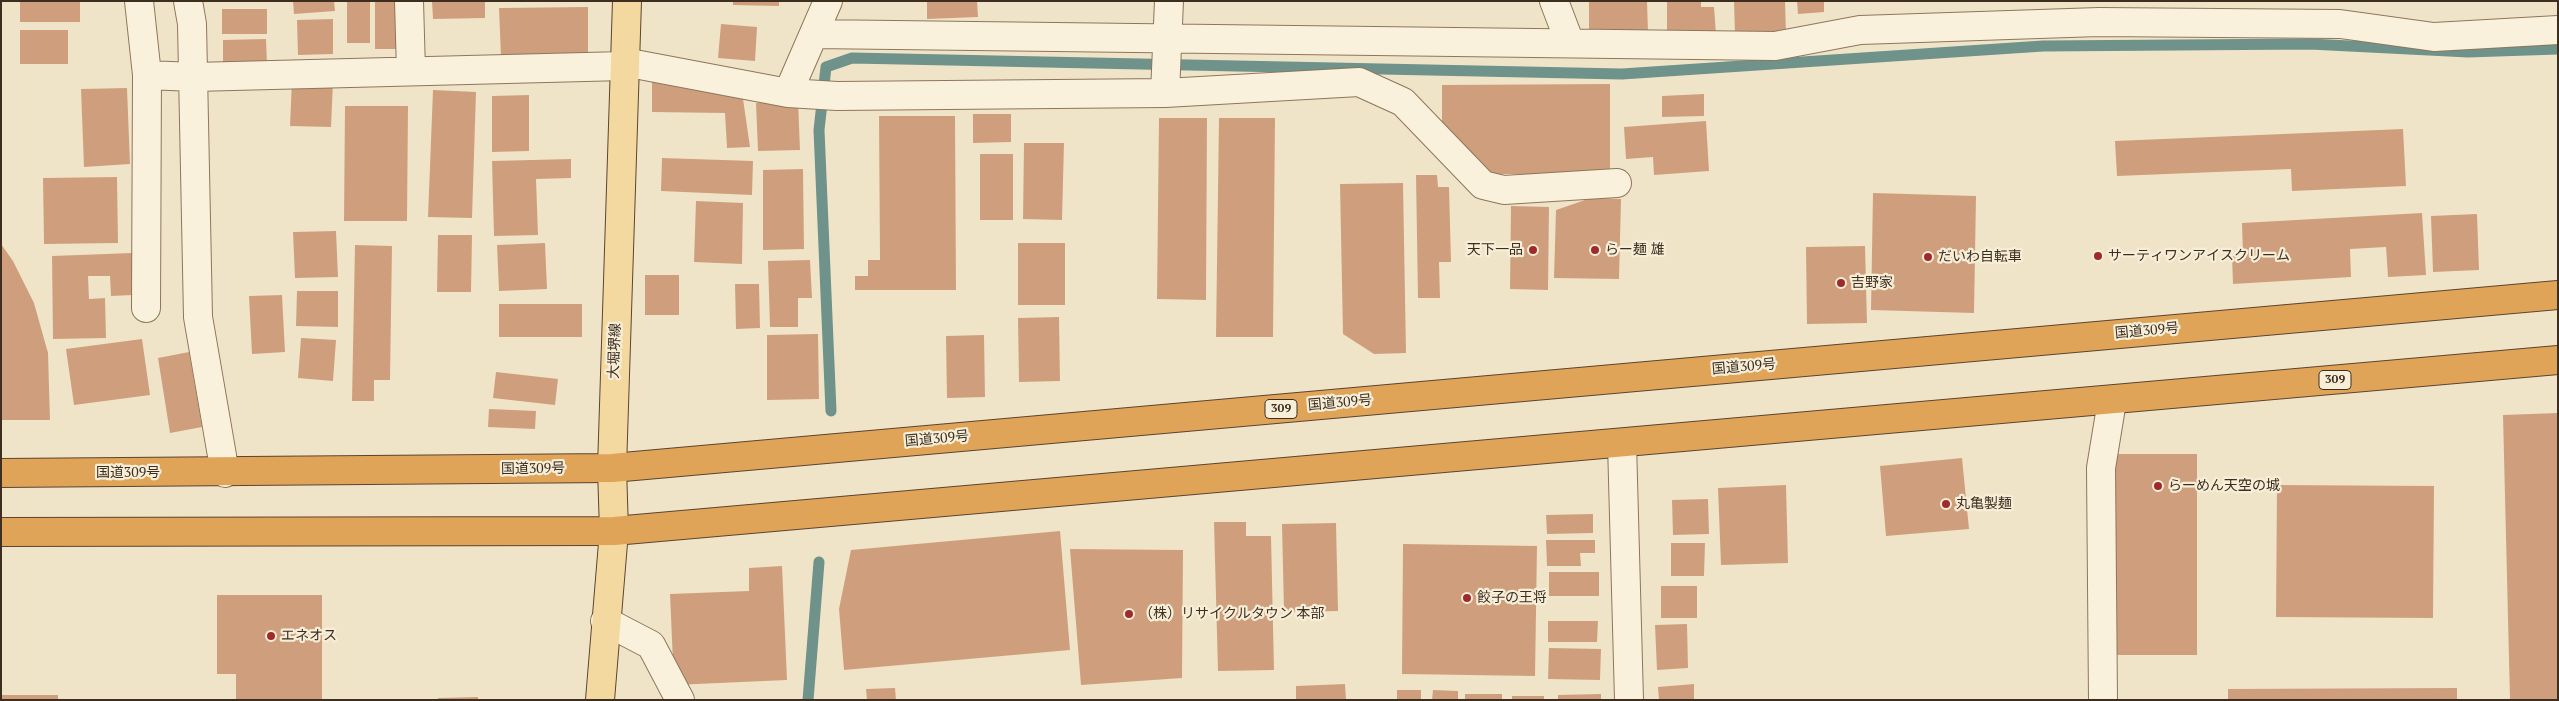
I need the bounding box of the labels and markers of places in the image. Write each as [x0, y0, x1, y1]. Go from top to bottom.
place label: 天下一品 [1467, 242, 1523, 258]
place label: らー麺 雄 [1605, 242, 1664, 258]
marker: 天下一品 [1527, 244, 1539, 256]
marker: らー麺 雄 [1589, 244, 1601, 256]
place label: サーティワンアイスクリーム [2108, 248, 2290, 264]
place label: だいわ自転車 [1938, 249, 2022, 265]
marker: サーティワンアイスクリーム [2092, 250, 2104, 262]
marker: だいわ自転車 [1922, 251, 1934, 263]
place label: 吉野家 [1851, 275, 1893, 291]
marker: 吉野家 [1835, 277, 1847, 289]
place label: らーめん天空の城 [2168, 478, 2280, 494]
marker: らーめん天空の城 [2152, 480, 2164, 492]
place label: 丸亀製麺 [1956, 496, 2012, 512]
marker: 丸亀製麺 [1940, 498, 1952, 510]
place label: 餃子の王将 [1477, 590, 1547, 606]
marker: 餃子の王将 [1461, 592, 1473, 604]
place label: （株）リサイクルタウン 本部 [1139, 606, 1324, 622]
marker: （株）リサイクルタウン 本部 [1123, 608, 1135, 620]
place label: エネオス [281, 628, 337, 644]
marker: エネオス [265, 630, 277, 642]

